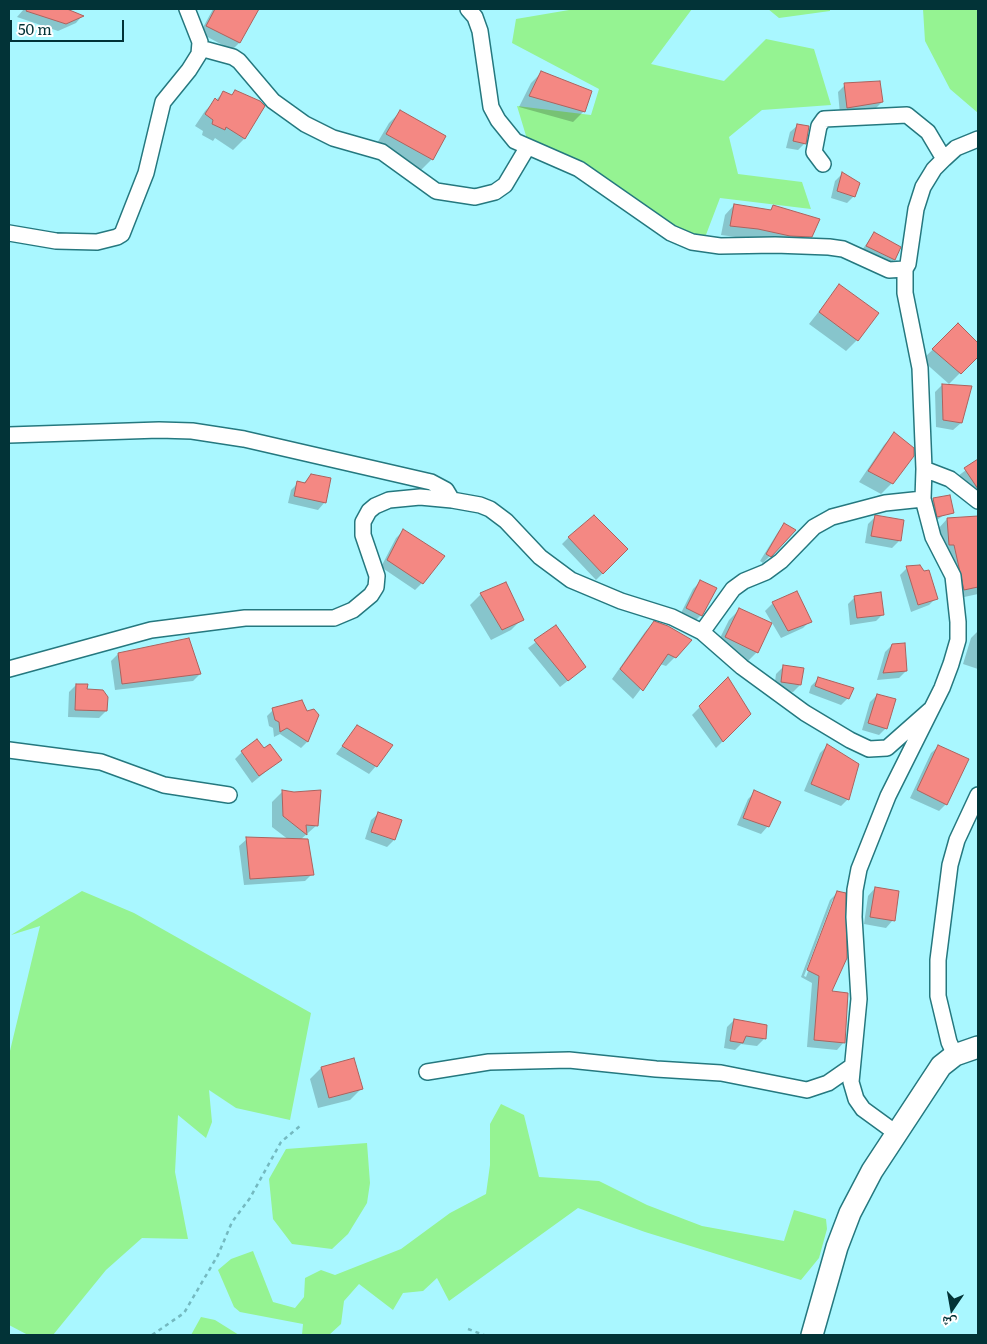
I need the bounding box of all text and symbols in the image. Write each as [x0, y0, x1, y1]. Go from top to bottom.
scale bar [12, 10, 126, 42]
text: 50 m [18, 17, 52, 40]
north arrow [927, 1284, 977, 1334]
text: ش [940, 1312, 958, 1335]

